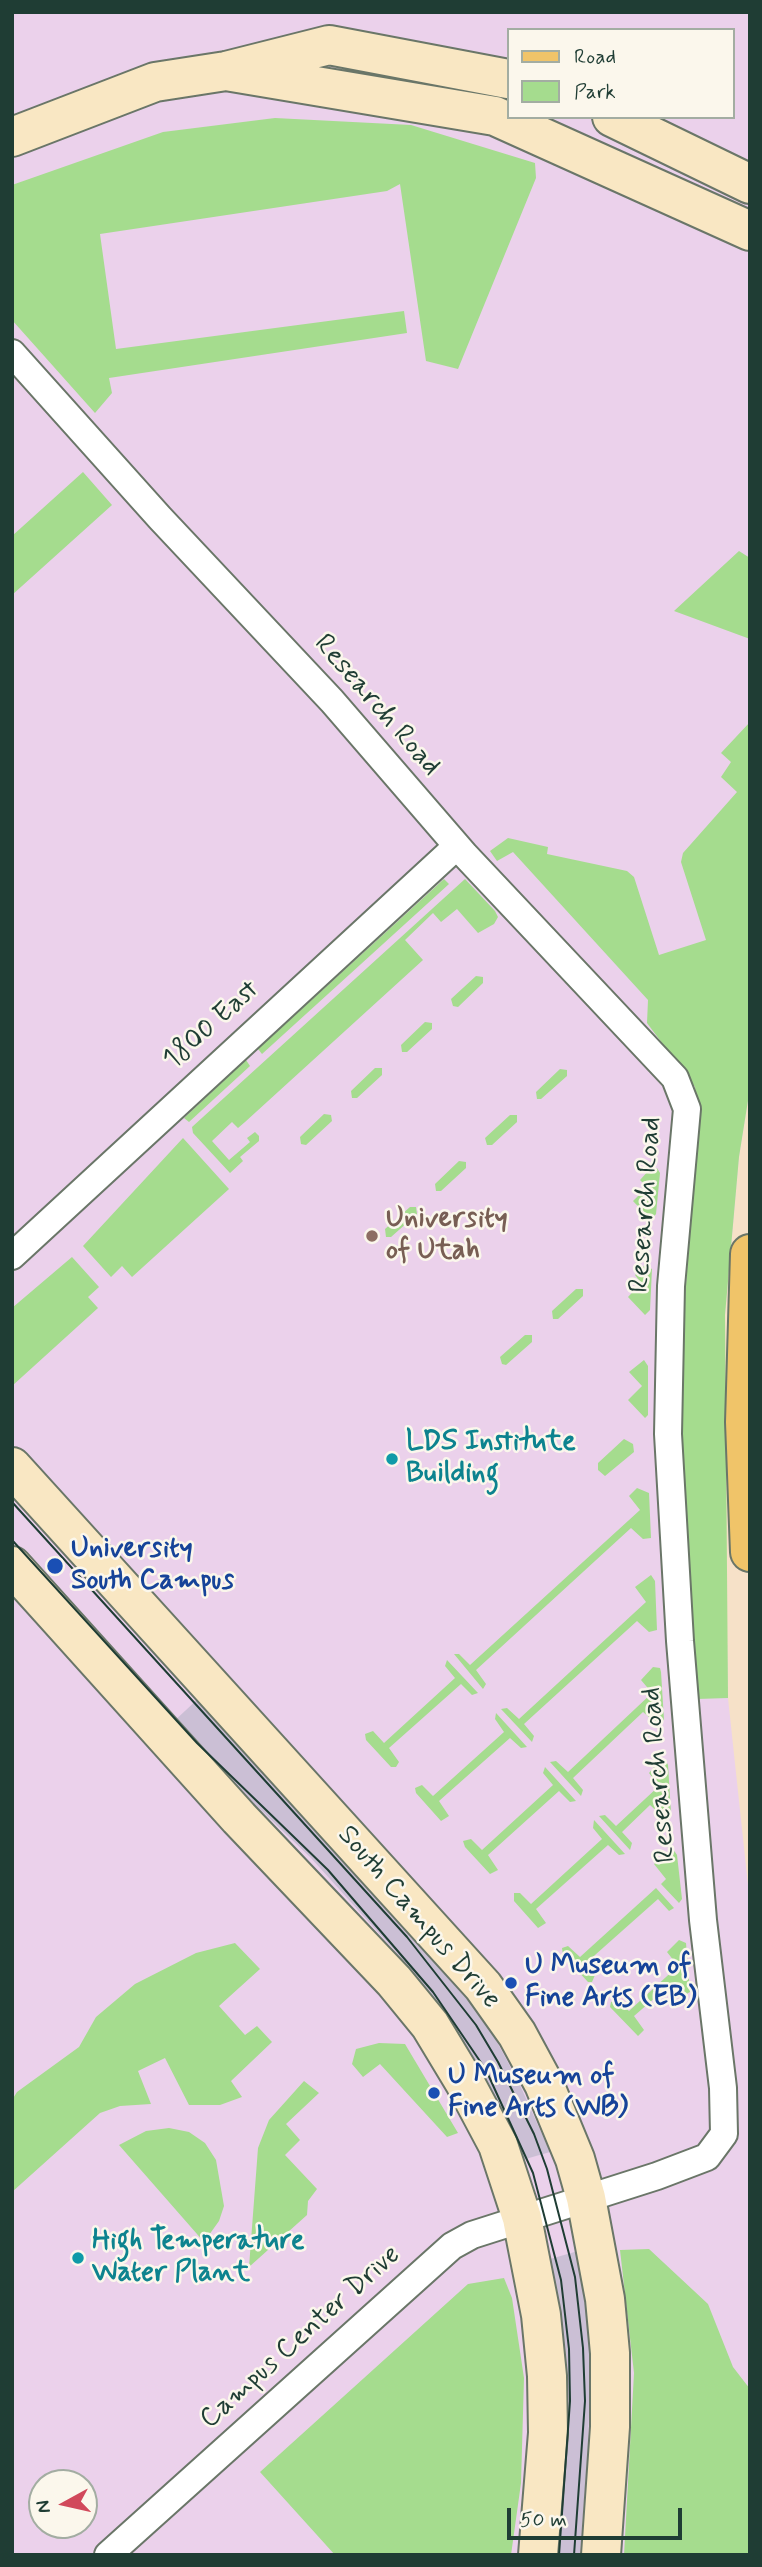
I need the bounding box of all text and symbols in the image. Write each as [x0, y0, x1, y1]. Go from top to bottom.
legend [506, 28, 734, 119]
text: Road [574, 43, 616, 71]
text: Park [574, 78, 616, 106]
street label: Research Road [306, 628, 446, 784]
street label: 1800 East [157, 974, 267, 1078]
street label: Research Road [624, 1116, 670, 1294]
place label: University of Utah [386, 1203, 508, 1269]
marker: University of Utah [364, 1228, 380, 1244]
place label: LDS Institute Building [406, 1426, 576, 1492]
marker: LDS Institute Building [384, 1451, 400, 1467]
place label: University South Campus [71, 1533, 234, 1599]
marker: University South Campus [45, 1556, 65, 1576]
street label: Research Road [636, 1686, 684, 1864]
street label: South Campus Drive [329, 1819, 507, 2017]
place label: U Museum of Fine Arts (EB) [525, 1950, 697, 2016]
marker: U Museum of Fine Arts (EB) [503, 1975, 519, 1991]
place label: U Museum of Fine Arts (WB) [448, 2060, 628, 2126]
marker: U Museum of Fine Arts (WB) [426, 2085, 442, 2101]
place label: High Temperature Water Plant [92, 2225, 304, 2291]
street label: Campus Center Drive [194, 2239, 408, 2437]
marker: High Temperature Water Plant [70, 2250, 86, 2266]
north arrow [28, 2469, 98, 2539]
scale bar [510, 2494, 685, 2538]
text: N [30, 2499, 57, 2515]
text: 50 m [520, 2506, 567, 2534]

